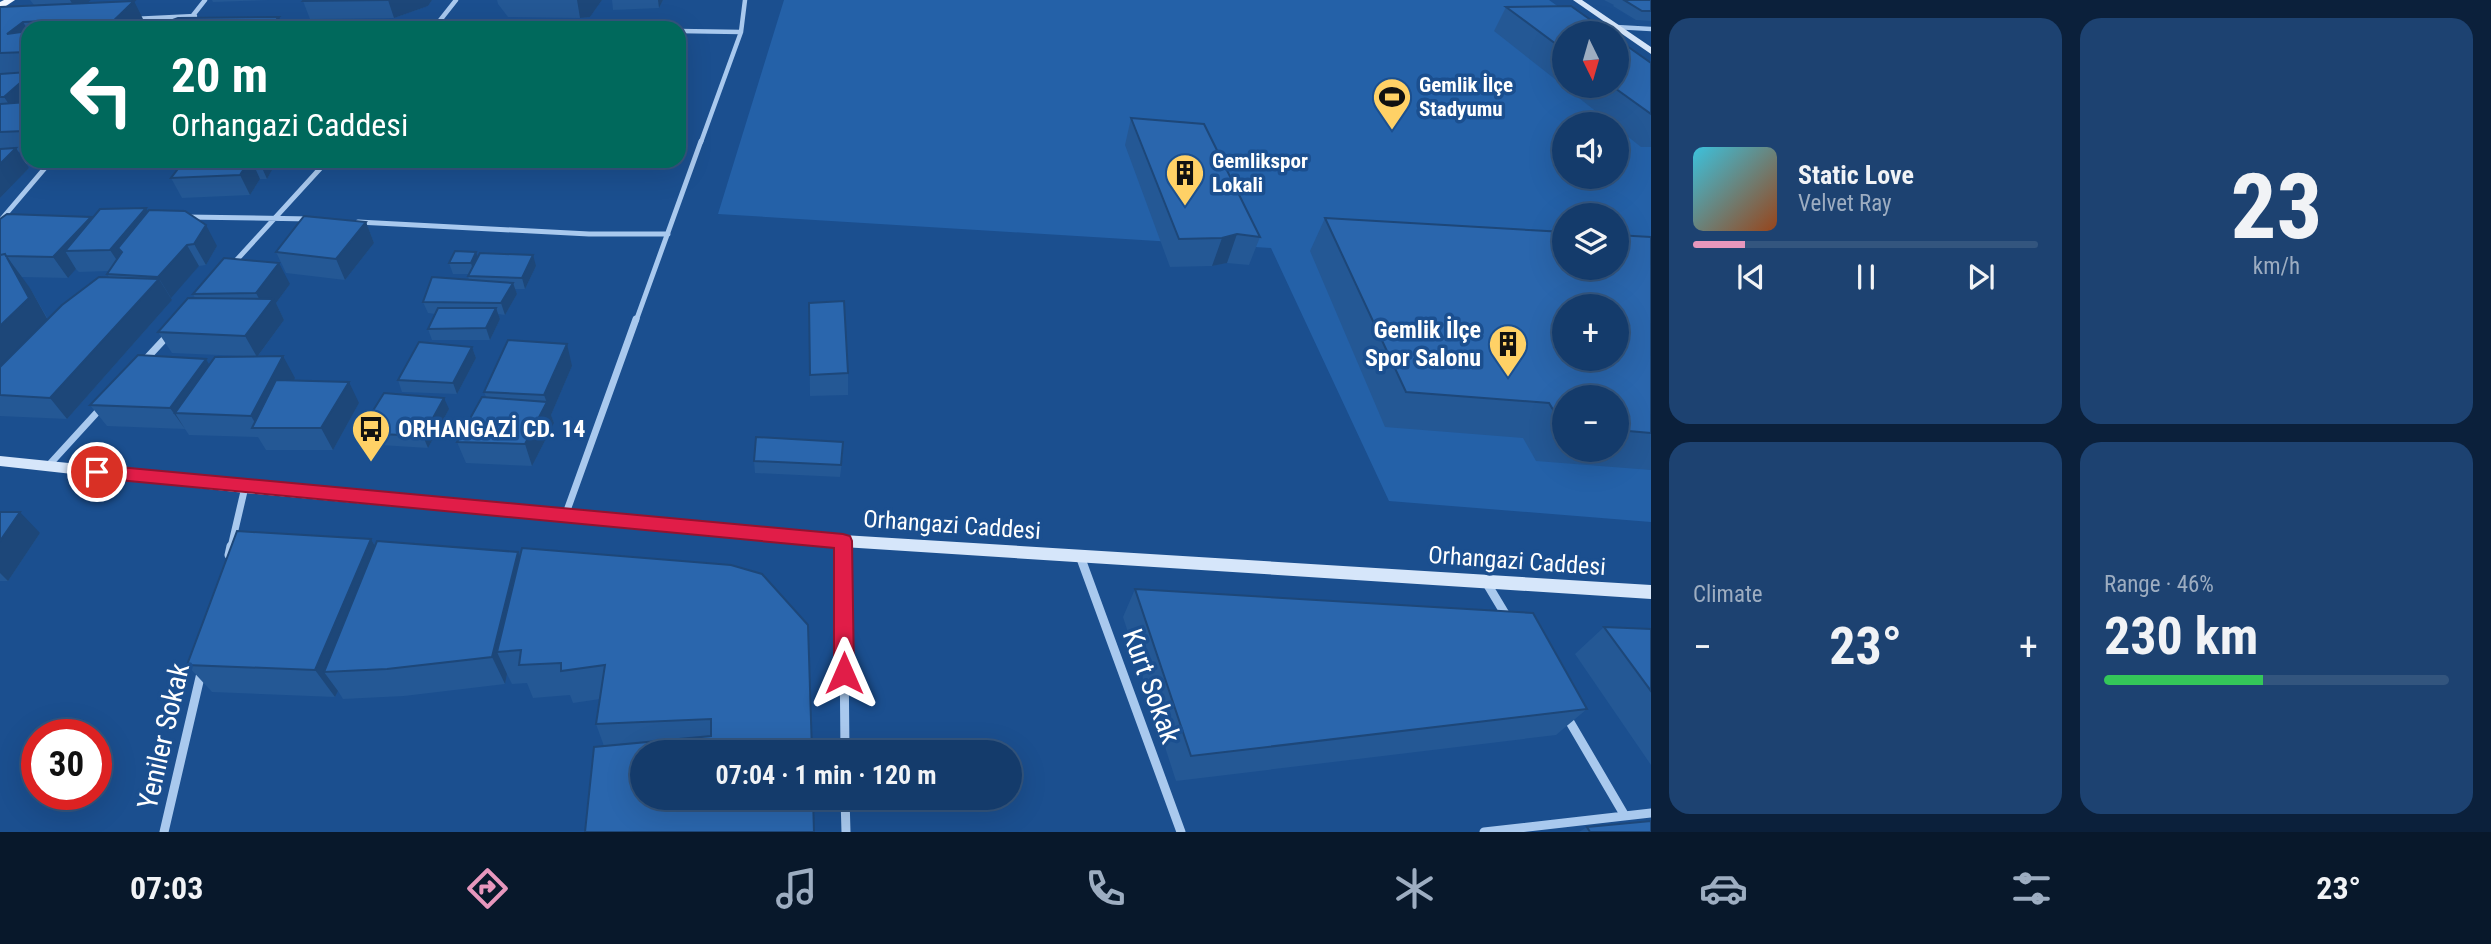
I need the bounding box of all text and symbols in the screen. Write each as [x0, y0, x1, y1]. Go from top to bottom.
north arrow [1552, 21, 1629, 98]
map controls [1552, 21, 1629, 462]
text: 20 m [171, 47, 268, 104]
icon: left [56, 49, 147, 140]
place label: Gemlik İlçe Stadyumu [1419, 73, 1513, 121]
sports icon: Gemlik İlçe Stadyumu [1371, 76, 1413, 131]
text: Orhangazi Caddesi [171, 106, 408, 144]
button: sound [1552, 112, 1629, 189]
place label: Gemlikspor Lokali [1212, 149, 1308, 197]
building icon: Gemlikspor Lokali [1164, 152, 1206, 207]
text: 23 [2231, 154, 2322, 260]
text: Static Love [1798, 160, 1914, 190]
text: Velvet Ray [1798, 190, 1892, 217]
button: layers [1552, 203, 1629, 280]
text: km/h [2253, 253, 2300, 280]
icon: previous [1732, 258, 1770, 296]
icon: pause [1847, 258, 1885, 296]
icon: next [1962, 258, 2000, 296]
button: + [1552, 294, 1629, 371]
place label: Gemlik İlçe Spor Salonu [1365, 316, 1481, 372]
building icon: Gemlik İlçe Spor Salonu [1487, 323, 1529, 378]
button: − [1552, 385, 1629, 462]
bus stop icon: ORHANGAZİ CD. 14 [350, 408, 392, 463]
place label: ORHANGAZİ CD. 14 [398, 415, 585, 443]
pin [67, 442, 127, 502]
icon: arrive [78, 453, 116, 491]
street label: Orhangazi Caddesi [862, 505, 1042, 545]
street label: Orhangazi Caddesi [1427, 541, 1607, 581]
text: Range · 46% [2104, 571, 2214, 598]
text: Climate [1693, 581, 1763, 608]
text: 230 km [2104, 606, 2258, 667]
text: 23° [1829, 616, 1902, 677]
street label: Kurt Sokak [1116, 624, 1188, 748]
text: − [1693, 625, 1712, 669]
text: + [2019, 625, 2038, 669]
position arrow [807, 636, 881, 710]
street label: Yeniler Sokak [131, 660, 196, 812]
speed limit sign: 30 [21, 719, 112, 810]
text: 07:04 · 1 min · 120 m [716, 760, 936, 790]
icon: directions [463, 864, 512, 913]
icon: music [772, 864, 821, 913]
icon: phone [1081, 864, 1130, 913]
icon: climate [1390, 864, 1439, 913]
icon: car [1699, 864, 1748, 913]
icon: filters [2007, 864, 2056, 913]
text: 07:03 [130, 869, 203, 907]
text: 23° [2316, 869, 2361, 907]

